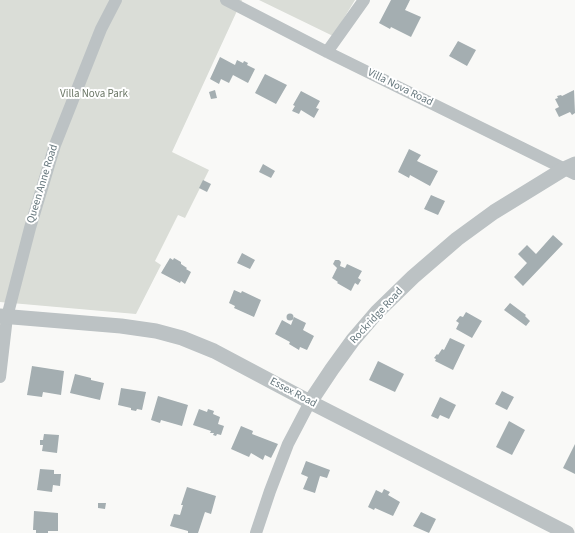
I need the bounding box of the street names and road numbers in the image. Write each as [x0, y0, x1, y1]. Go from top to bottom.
street label: Villa Nova Road [365, 66, 435, 110]
street label: Queen Anne Road [25, 143, 61, 225]
street label: Rockridge Road [348, 285, 406, 347]
street label: Essex Road [267, 375, 319, 411]

